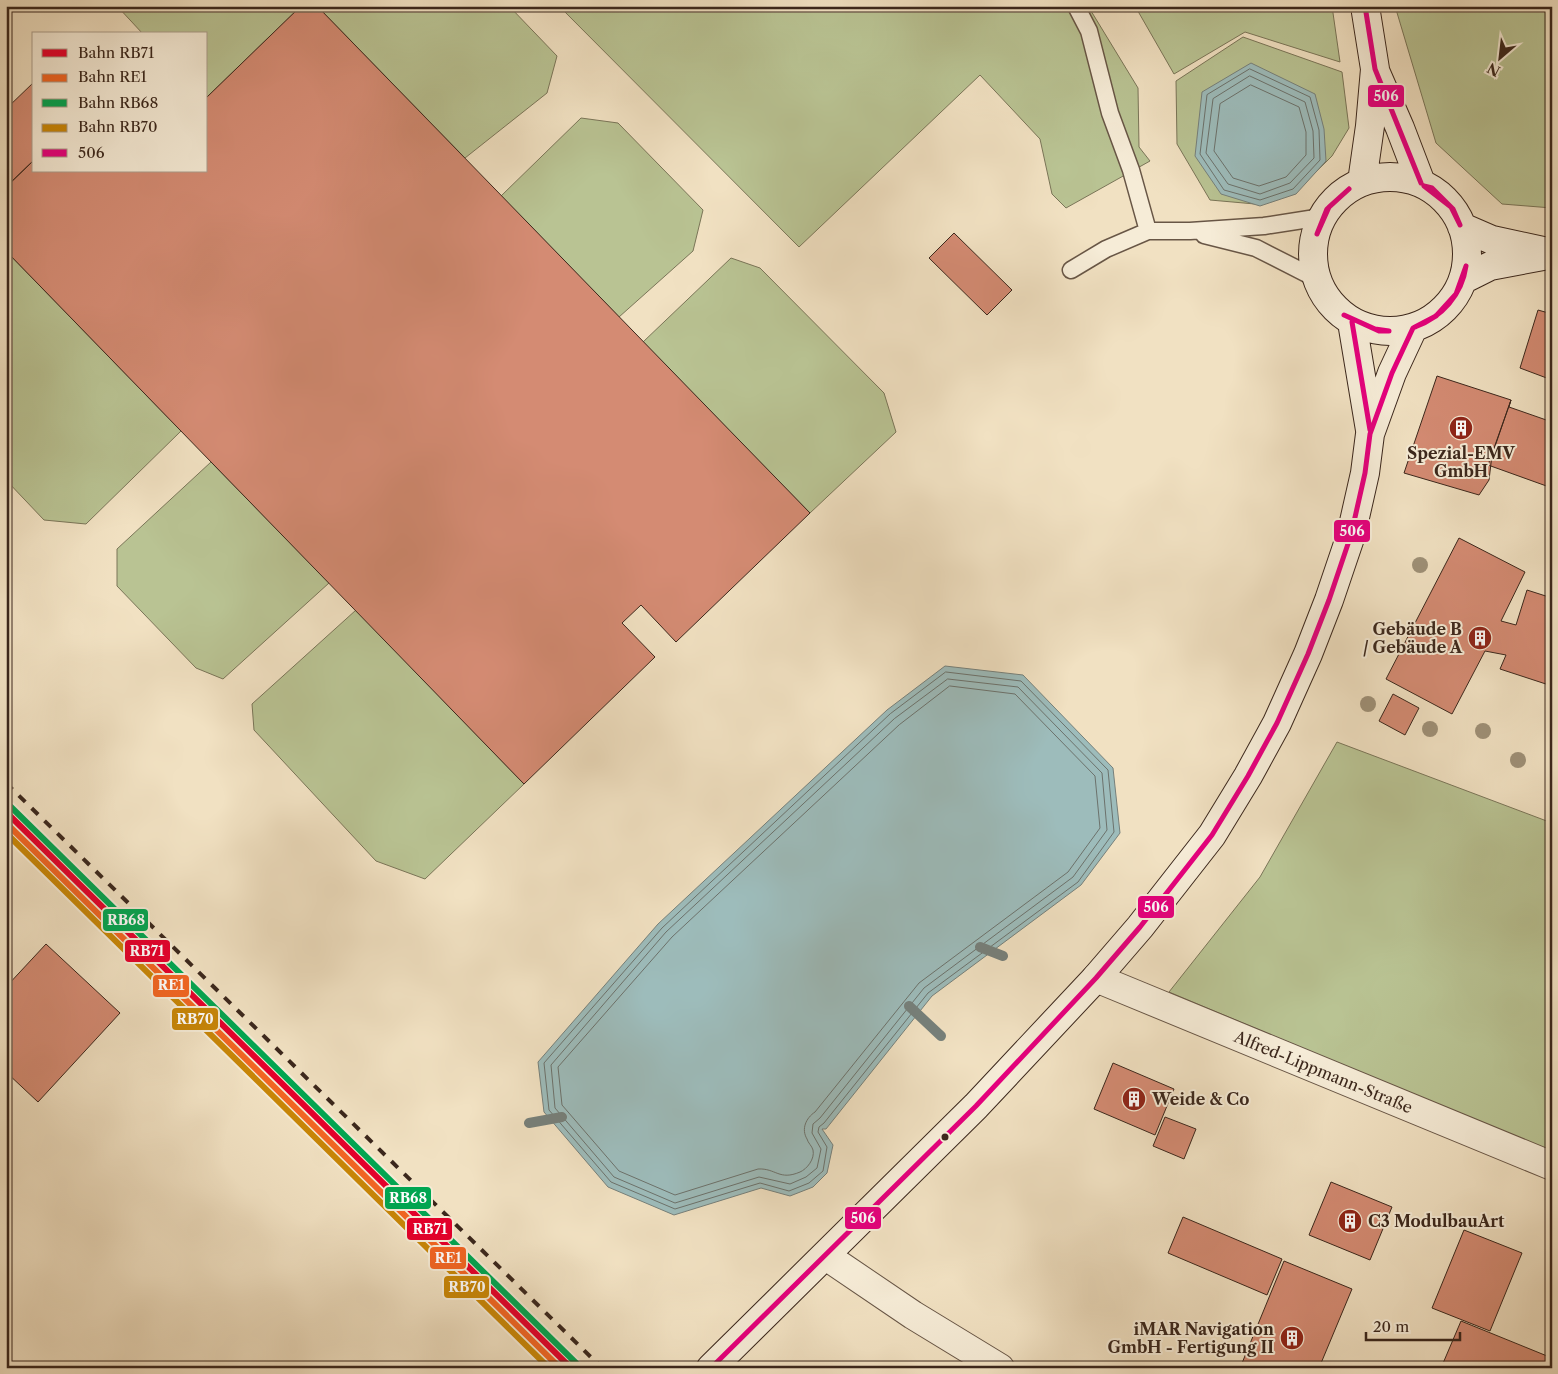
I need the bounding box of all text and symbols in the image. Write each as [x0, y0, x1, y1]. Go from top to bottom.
legend [32, 32, 208, 172]
north arrow [1476, 32, 1526, 82]
text: Bahn RB71 [78, 43, 155, 62]
text: N [1484, 59, 1503, 80]
text: Bahn RE1 [78, 67, 147, 86]
line badge: 506 [1367, 84, 1405, 108]
text: 506 [1373, 87, 1399, 105]
text: Bahn RB68 [78, 93, 158, 112]
text: Bahn RB70 [78, 117, 158, 136]
text: 506 [78, 143, 105, 162]
building icon: Spezial-EMV GmbH [1448, 415, 1474, 441]
place label: Spezial-EMV GmbH [1407, 443, 1516, 481]
line badge: 506 [1333, 519, 1371, 543]
text: 506 [1339, 522, 1365, 540]
place label: Gebäude B / Gebäude A [1363, 619, 1463, 657]
building icon: Gebäude B / Gebäude A [1467, 625, 1493, 651]
line badge: 506 [1137, 895, 1175, 919]
text: 506 [1143, 898, 1169, 916]
line badge: RB68 [102, 908, 149, 932]
text: RB68 [107, 911, 145, 929]
line badge: RB71 [124, 939, 171, 963]
text: RB71 [130, 942, 165, 960]
line badge: RE1 [152, 974, 190, 998]
text: RE1 [157, 976, 185, 994]
line badge: RB70 [171, 1007, 219, 1031]
text: RB70 [176, 1010, 214, 1028]
street label: Alfred-Lippmann-Straße [1230, 1026, 1416, 1117]
building icon: Weide & Co [1121, 1086, 1147, 1112]
place label: Weide & Co [1151, 1089, 1249, 1109]
unlabelled marker [940, 1132, 950, 1142]
line badge: RB68 [384, 1186, 432, 1210]
text: RB68 [389, 1189, 427, 1207]
line badge: 506 [844, 1206, 882, 1230]
building icon: C3 ModulbauArt [1337, 1208, 1363, 1234]
text: 506 [850, 1209, 876, 1227]
place label: C3 ModulbauArt [1368, 1211, 1505, 1231]
line badge: RB71 [406, 1217, 453, 1241]
text: RB71 [413, 1220, 448, 1238]
line badge: RE1 [429, 1246, 467, 1270]
text: RE1 [434, 1249, 462, 1267]
line badge: RB70 [443, 1275, 490, 1299]
text: RB70 [448, 1278, 486, 1296]
scale bar [1366, 1309, 1459, 1341]
text: 20 m [1373, 1317, 1409, 1336]
place label: iMAR Navigation GmbH - Fertigung II [1107, 1319, 1274, 1357]
building icon: iMAR Navigation GmbH - Fertigung II [1279, 1325, 1305, 1351]

